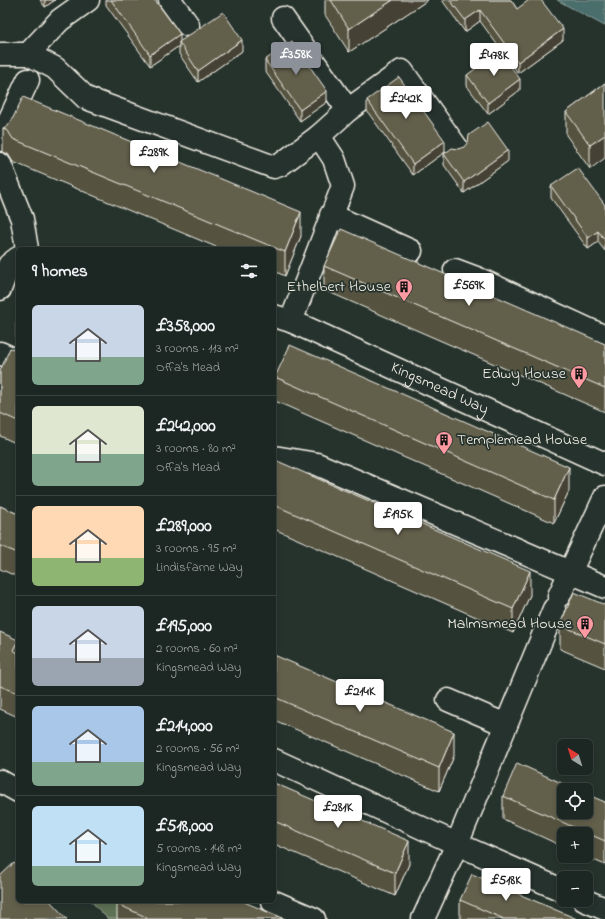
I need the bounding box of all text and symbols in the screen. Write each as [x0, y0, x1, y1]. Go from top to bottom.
pin: £358K [268, 42, 324, 76]
pin: £478K [466, 43, 522, 77]
text: £358K [280, 45, 312, 64]
text: £478K [479, 46, 509, 65]
pin: £242K [378, 86, 434, 120]
text: £242K [390, 89, 422, 108]
pin: £289K [126, 140, 182, 174]
text: £289K [139, 143, 169, 162]
text: 9 homes [32, 259, 88, 284]
icon: filters [238, 260, 260, 282]
pin: £569K [441, 273, 497, 307]
place label: Ethelbert House [286, 275, 392, 299]
text: £569K [453, 276, 485, 295]
building icon: Ethelbert House [394, 277, 414, 302]
text: £358,000 [156, 314, 215, 339]
icon: home [64, 321, 112, 369]
text: 3 rooms · 113 m² [156, 339, 239, 358]
street label: Kingsmead Way [387, 356, 492, 421]
text: Offa's Mead [156, 358, 220, 377]
place label: Edwy House [482, 362, 567, 386]
building icon: Edwy House [569, 364, 589, 389]
text: £242,000 [156, 414, 216, 439]
icon: home [64, 422, 112, 470]
place label: Templemead House [457, 428, 588, 452]
building icon: Templemead House [434, 430, 454, 455]
text: 3 rooms · 80 m² [156, 439, 236, 458]
text: Offa's Mead [156, 458, 220, 477]
pin: £195K [370, 502, 426, 536]
text: £195K [383, 505, 413, 524]
text: £289,000 [156, 514, 212, 539]
icon: home [64, 522, 112, 570]
text: 3 rooms · 95 m² [156, 539, 237, 558]
text: Lindisfarne Way [156, 558, 243, 577]
place label: Malmsmead House [447, 612, 573, 636]
text: £195,000 [156, 614, 212, 639]
building icon: Malmsmead House [575, 614, 595, 639]
icon: home [64, 622, 112, 670]
text: 2 rooms · 60 m² [156, 639, 238, 658]
text: Kingsmead Way [156, 658, 241, 677]
pin: £214K [332, 679, 388, 713]
text: £214K [345, 682, 375, 701]
text: £214,000 [156, 714, 213, 739]
icon: home [64, 722, 112, 770]
text: 2 rooms · 56 m² [156, 739, 240, 758]
north arrow [557, 739, 593, 775]
map controls [557, 739, 593, 907]
text: Kingsmead Way [156, 758, 241, 777]
button: locate [557, 783, 593, 819]
pin: £281K [310, 795, 366, 829]
text: £281K [323, 798, 353, 817]
text: £518,000 [156, 814, 213, 839]
icon: home [64, 822, 112, 870]
button: + [557, 827, 593, 863]
text: 5 rooms · 148 m² [156, 839, 242, 858]
text: Kingsmead Way [156, 858, 241, 877]
pin: £518K [478, 868, 534, 902]
text: £518K [491, 871, 521, 890]
button: − [557, 871, 593, 907]

